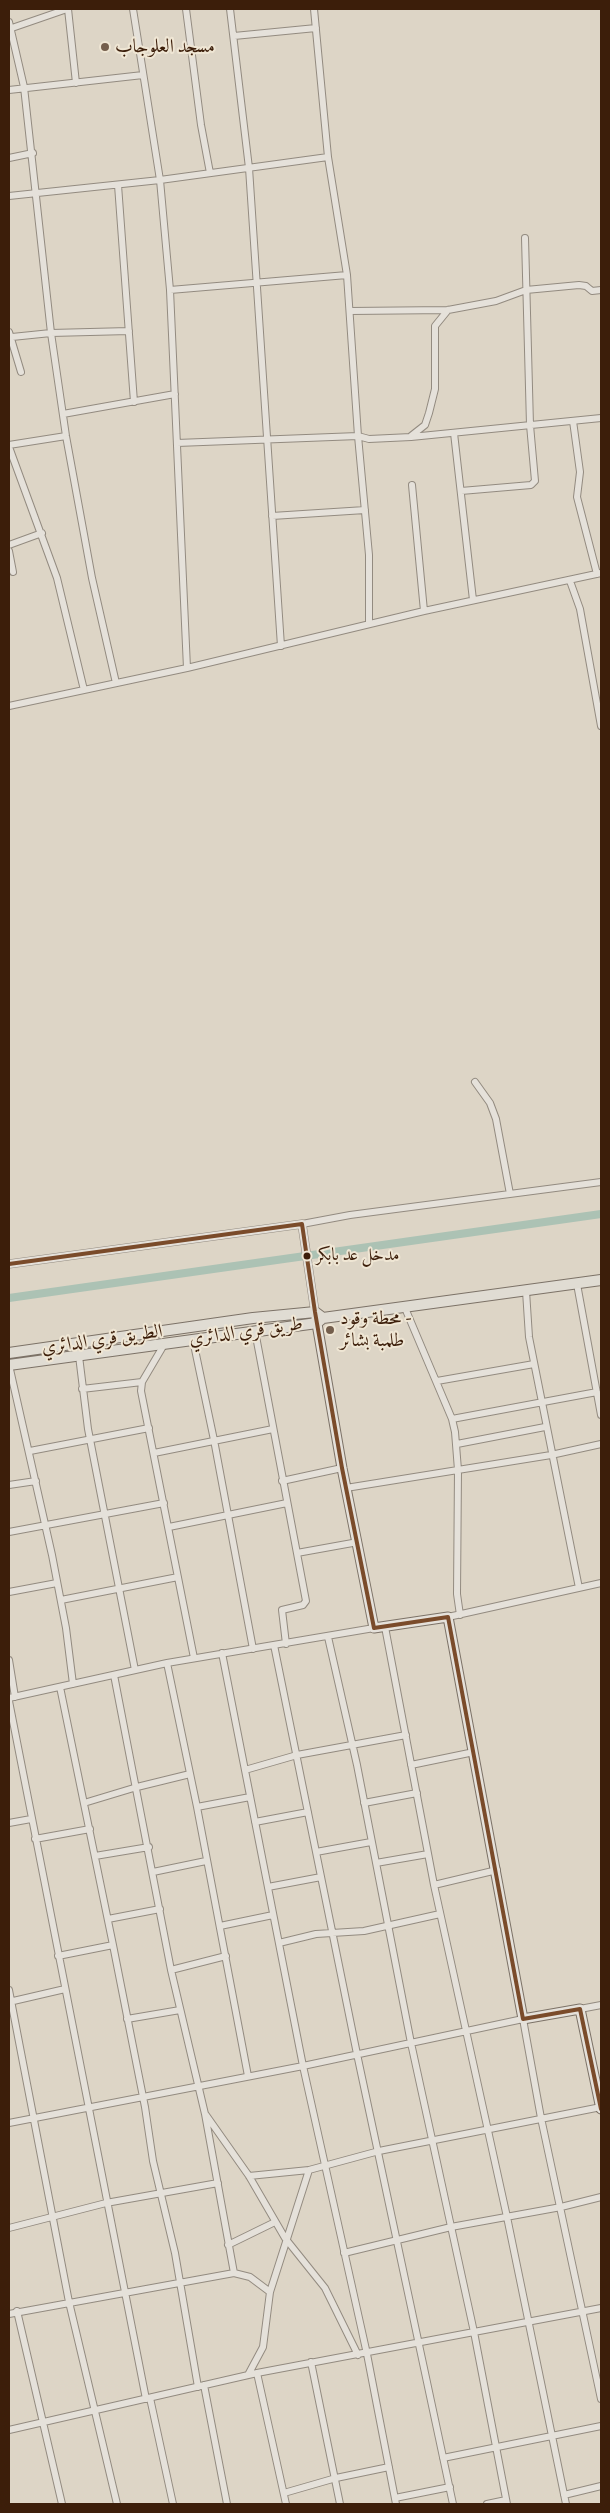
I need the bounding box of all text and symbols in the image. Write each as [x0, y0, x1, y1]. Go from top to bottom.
place label: مسجد العلوجاب [115, 36, 215, 58]
marker: مسجد العلوجاب [99, 41, 111, 53]
place label: مدخل عد بابكر [316, 1245, 399, 1267]
marker: مدخل عد بابكر [302, 1251, 312, 1261]
place label: محطة وقود - طلمبة بشائر [340, 1308, 412, 1352]
street label: طريق قري الدائري [188, 1313, 304, 1351]
street label: الطريق قري الدائري [40, 1320, 164, 1360]
marker: محطة وقود - طلمبة بشائر [324, 1324, 336, 1336]

